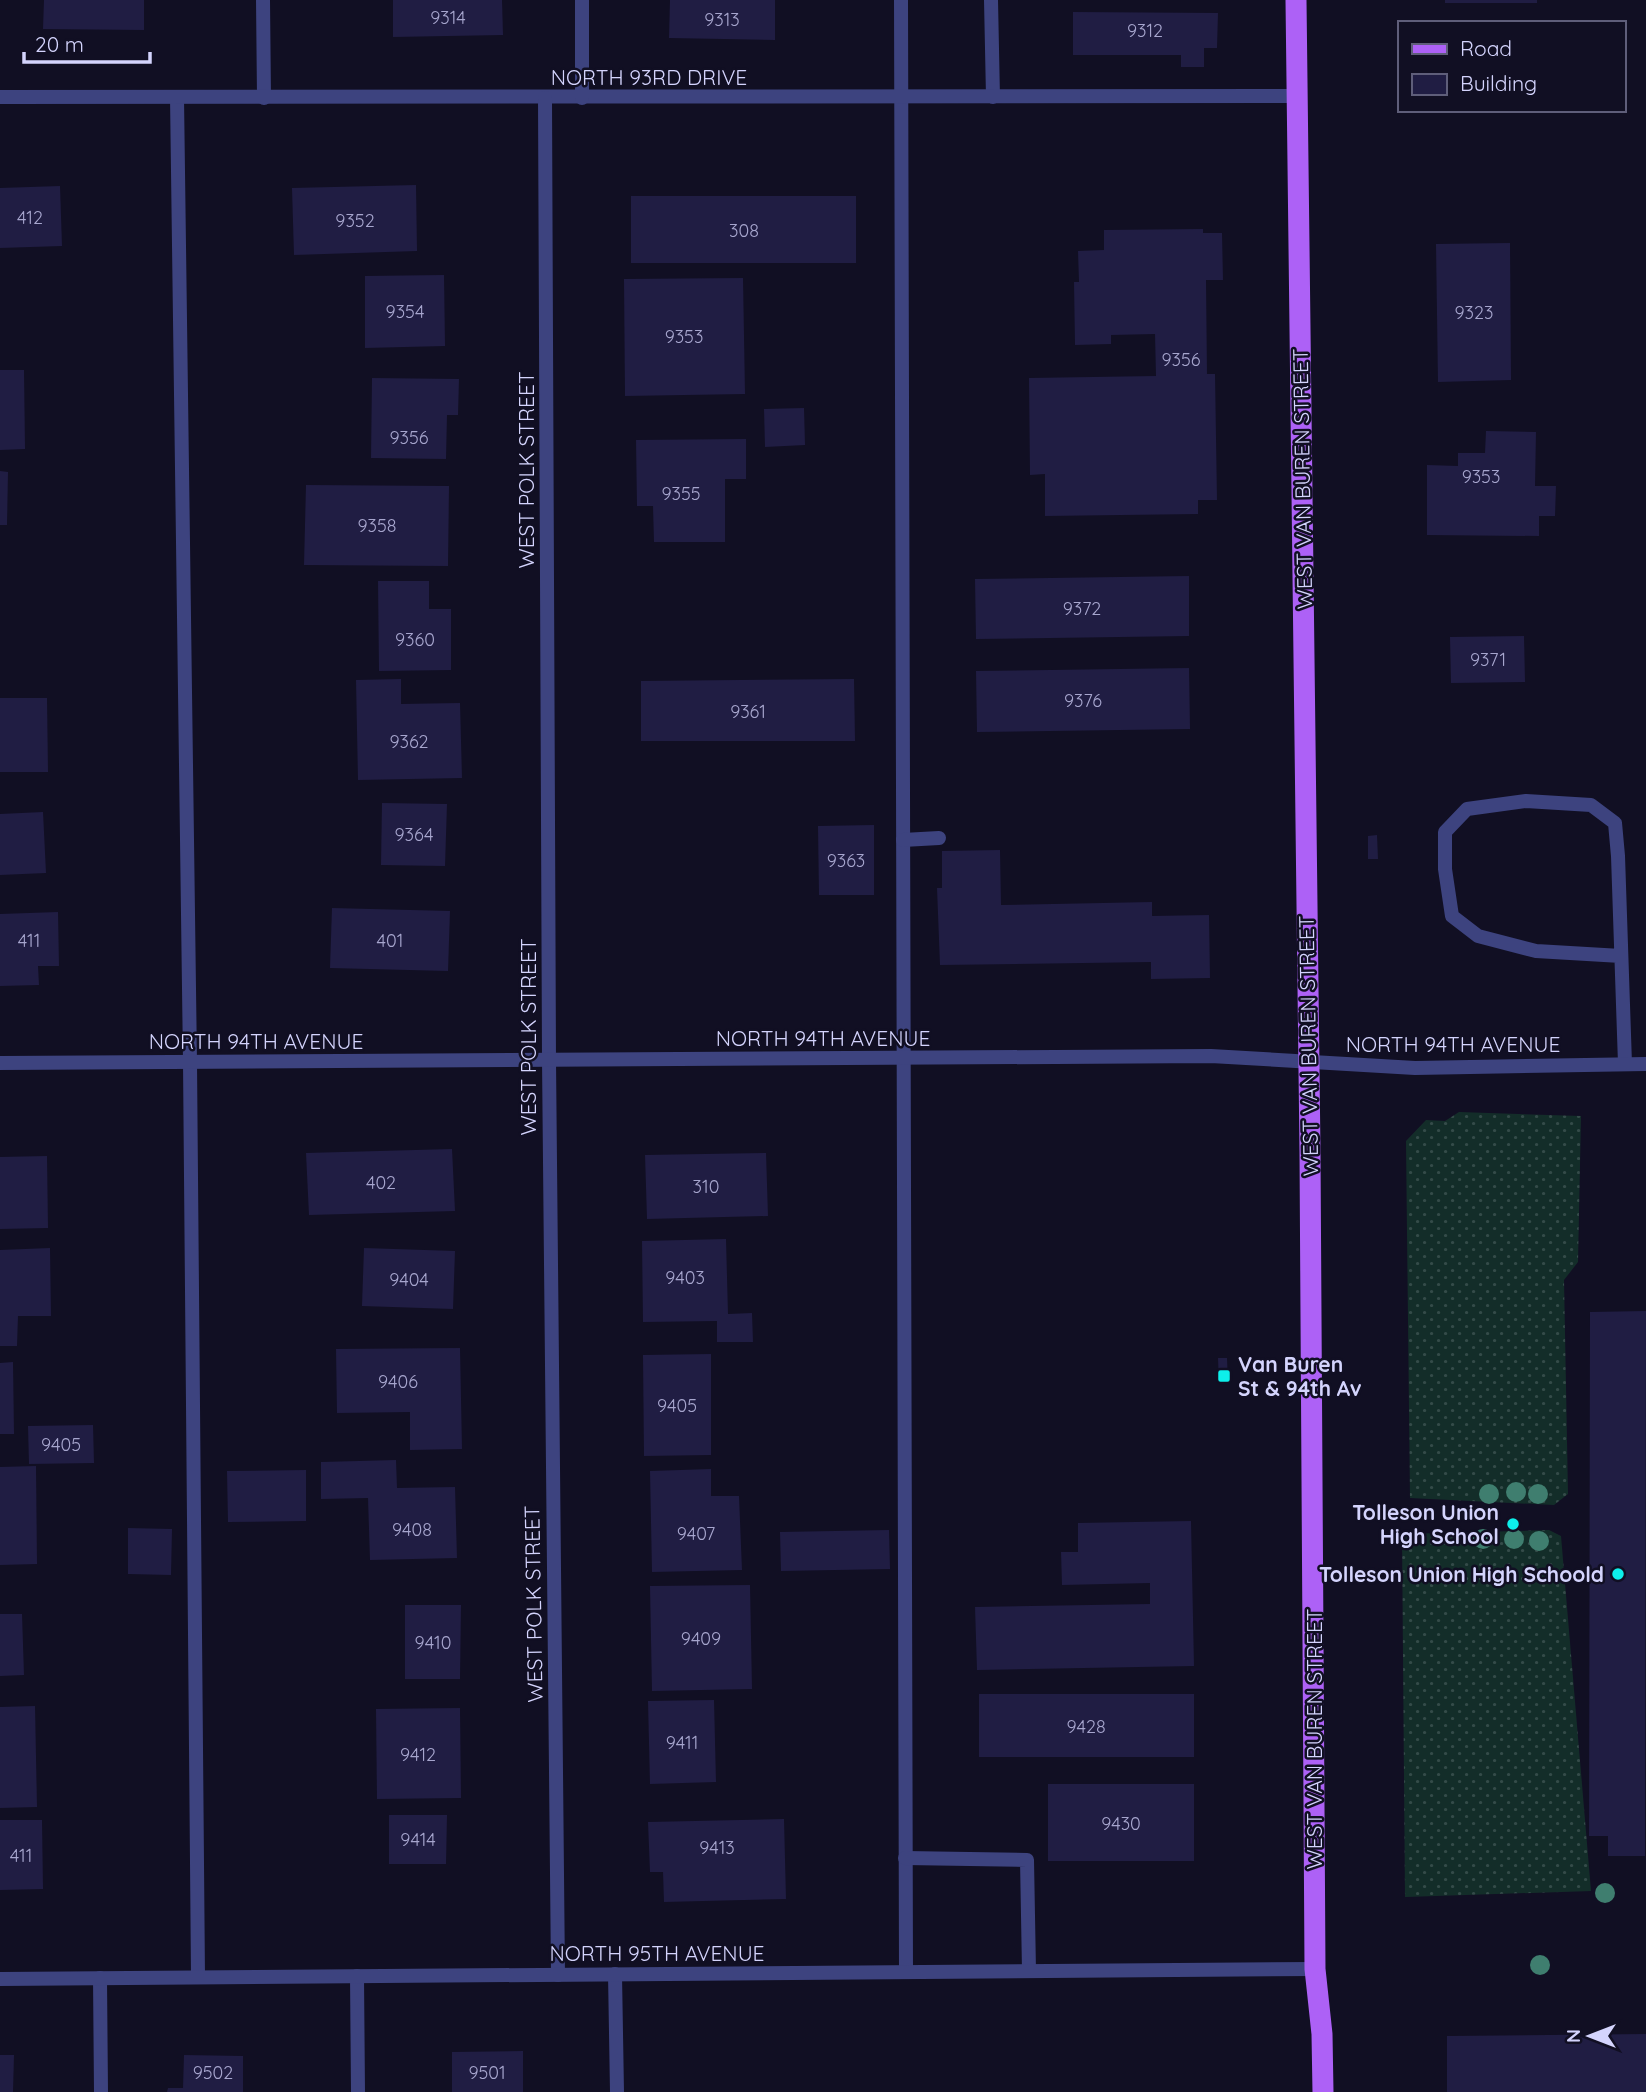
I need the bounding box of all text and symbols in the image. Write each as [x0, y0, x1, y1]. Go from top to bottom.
house number: 9314 [430, 6, 466, 29]
house number: 9313 [704, 8, 740, 31]
house number: 9312 [1127, 19, 1163, 42]
scale bar [24, 21, 150, 65]
legend [1398, 21, 1625, 112]
text: 20 m [35, 31, 84, 57]
text: Road [1460, 35, 1512, 61]
street label: NORTH 93RD DRIVE [551, 64, 747, 90]
text: Building [1460, 70, 1537, 96]
house number: 412 [17, 206, 43, 229]
house number: 9352 [335, 209, 375, 232]
house number: 308 [729, 219, 759, 242]
house number: 9354 [386, 300, 424, 323]
house number: 9323 [1455, 301, 1493, 324]
house number: 9353 [665, 325, 703, 348]
house number: 9356 [1162, 348, 1201, 371]
street label: WEST VAN BUREN STREET [1287, 348, 1317, 610]
street label: WEST POLK STREET [513, 371, 539, 569]
house number: 9356 [390, 426, 429, 449]
house number: 9353 [1462, 465, 1500, 488]
house number: 9355 [661, 482, 701, 505]
house number: 9358 [357, 514, 397, 537]
house number: 9372 [1063, 597, 1101, 620]
house number: 9360 [395, 628, 435, 651]
house number: 9371 [1470, 648, 1506, 671]
house number: 9376 [1064, 689, 1102, 712]
house number: 9361 [730, 700, 766, 723]
house number: 9362 [389, 730, 429, 753]
house number: 9364 [395, 823, 433, 846]
house number: 9363 [827, 849, 865, 872]
street label: WEST VAN BUREN STREET [1293, 915, 1323, 1177]
house number: 411 [18, 929, 40, 952]
house number: 401 [377, 929, 403, 952]
street label: WEST POLK STREET [515, 938, 541, 1136]
street label: NORTH 94TH AVENUE [716, 1025, 930, 1051]
street label: NORTH 94TH AVENUE [149, 1028, 363, 1054]
street label: NORTH 94TH AVENUE [1346, 1031, 1560, 1057]
house number: 402 [366, 1171, 396, 1194]
house number: 310 [693, 1175, 719, 1198]
house number: 9403 [665, 1266, 705, 1289]
house number: 9404 [389, 1268, 429, 1291]
place label: Van Buren St & 94th Av [1238, 1351, 1362, 1401]
marker: Van Buren St & 94th Av [1216, 1368, 1232, 1384]
house number: 9406 [378, 1370, 418, 1393]
house number: 9405 [657, 1394, 697, 1417]
house number: 9405 [41, 1433, 81, 1456]
place label: Tolleson Union High School [1352, 1499, 1499, 1549]
street label: WEST POLK STREET [518, 1505, 548, 1703]
marker: Tolleson Union High School [1505, 1516, 1521, 1532]
house number: 9408 [392, 1518, 432, 1541]
house number: 9407 [677, 1522, 715, 1545]
place label: Tolleson Union High Schoold [1319, 1561, 1604, 1587]
marker: Tolleson Union High Schoold [1610, 1566, 1626, 1582]
street label: WEST VAN BUREN STREET [1301, 1608, 1327, 1870]
house number: 9409 [681, 1627, 721, 1650]
house number: 9410 [415, 1631, 451, 1654]
house number: 9428 [1066, 1715, 1106, 1738]
house number: 9411 [666, 1731, 698, 1754]
house number: 9412 [400, 1743, 436, 1766]
house number: 9430 [1101, 1812, 1141, 1835]
house number: 9414 [400, 1828, 436, 1851]
house number: 9413 [699, 1836, 735, 1859]
house number: 411 [10, 1844, 32, 1867]
street label: NORTH 95TH AVENUE [549, 1940, 765, 1966]
north arrow [1555, 2001, 1625, 2071]
text: N [1561, 2029, 1585, 2043]
house number: 9502 [193, 2061, 233, 2084]
house number: 9501 [468, 2061, 506, 2084]

